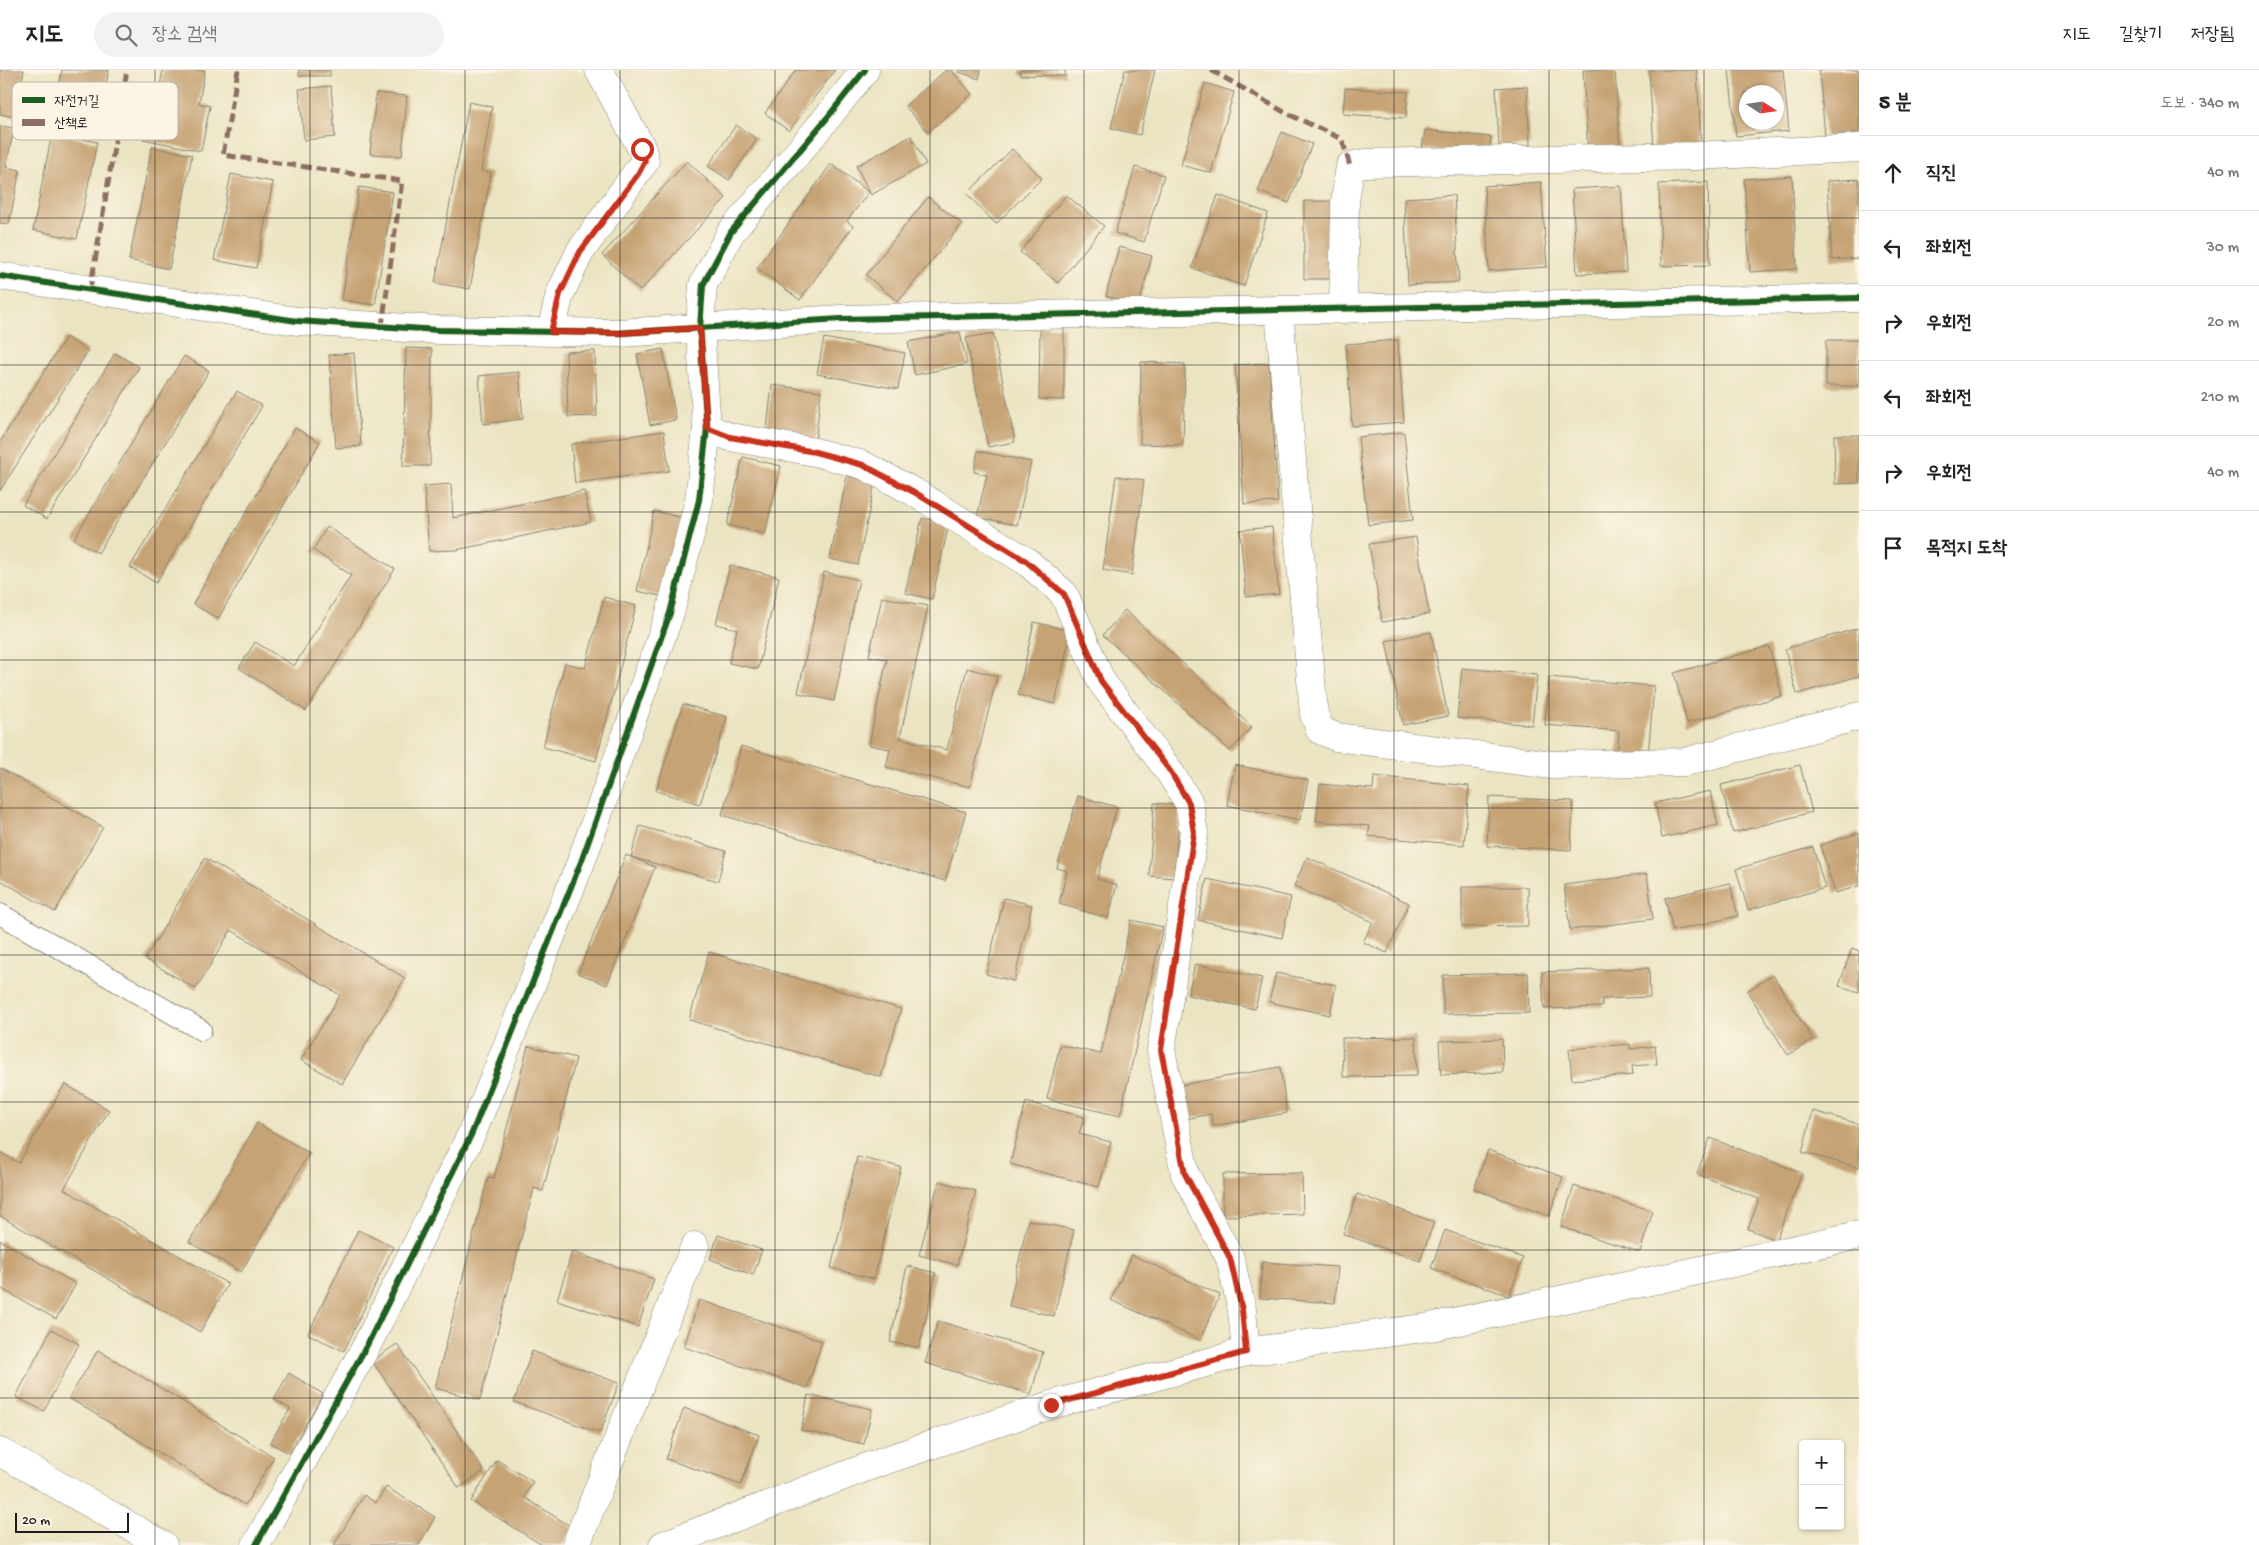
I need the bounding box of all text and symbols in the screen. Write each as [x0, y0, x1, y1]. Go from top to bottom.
search box [94, 12, 444, 57]
icon: search [112, 21, 140, 49]
text: 지도 [25, 22, 64, 51]
text: 장소 검색 [152, 24, 217, 47]
text: 지도 [2062, 25, 2091, 46]
text: 길찾기 [2119, 25, 2163, 46]
text: 저장됨 [2191, 25, 2234, 46]
legend [12, 82, 178, 140]
north arrow [1739, 85, 1784, 130]
text: 5 분 [1879, 92, 1912, 117]
text: 자전거길 [54, 94, 100, 111]
text: 도보 · 340 m [2161, 95, 2239, 114]
text: 산책로 [54, 116, 88, 133]
route start [631, 138, 654, 161]
icon: ahead [1879, 159, 1907, 187]
text: 직진 [1926, 163, 1957, 186]
text: 40 m [2207, 164, 2239, 183]
icon: left [1879, 234, 1907, 262]
text: 좌회전 [1926, 238, 1972, 261]
text: 30 m [2206, 239, 2239, 258]
icon: right [1879, 309, 1907, 337]
text: 우회전 [1926, 313, 1972, 336]
text: 20 m [2207, 314, 2239, 333]
icon: left [1879, 384, 1907, 412]
text: 좌회전 [1926, 388, 1972, 411]
text: 210 m [2200, 389, 2239, 408]
icon: right [1879, 459, 1907, 487]
text: 우회전 [1926, 463, 1972, 486]
text: 40 m [2207, 464, 2239, 483]
icon: arrive [1879, 534, 1907, 562]
text: 목적지 도착 [1926, 538, 2007, 561]
route end [1040, 1394, 1063, 1417]
map controls [1799, 1440, 1844, 1530]
button: + [1799, 1440, 1844, 1485]
button: − [1799, 1485, 1844, 1530]
scale bar [15, 1510, 129, 1533]
text: 20 m [22, 1513, 50, 1530]

